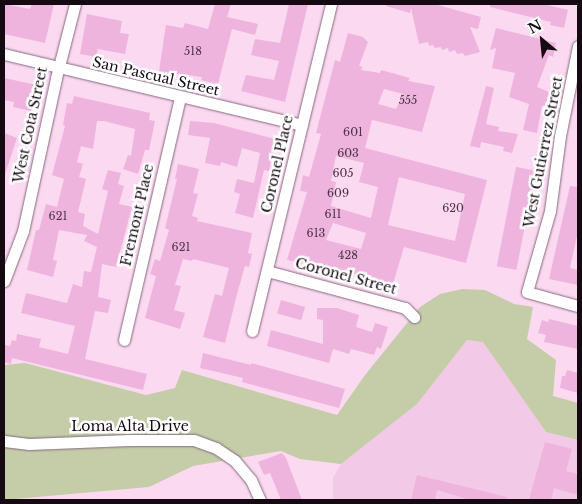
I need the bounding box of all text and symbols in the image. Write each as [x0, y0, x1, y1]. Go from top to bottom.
north arrow [517, 15, 567, 65]
text: N [525, 16, 545, 38]
house number: 518 [184, 44, 202, 58]
street label: San Pascual Street [91, 53, 221, 99]
street label: West Cota Street [9, 65, 51, 185]
street label: West Gutierrez Street [520, 75, 566, 229]
house number: 555 [399, 93, 417, 107]
street label: Coronel Place [258, 114, 296, 214]
house number: 601 [343, 125, 363, 139]
house number: 603 [337, 146, 359, 160]
street label: Fremont Place [117, 162, 157, 268]
house number: 605 [332, 166, 354, 180]
house number: 609 [327, 186, 349, 200]
house number: 620 [442, 201, 464, 215]
house number: 611 [325, 207, 341, 221]
house number: 621 [49, 209, 67, 223]
house number: 613 [307, 226, 325, 240]
house number: 621 [172, 240, 190, 254]
house number: 428 [338, 248, 358, 262]
street label: Coronel Street [293, 254, 399, 298]
street label: Loma Alta Drive [71, 418, 189, 434]

